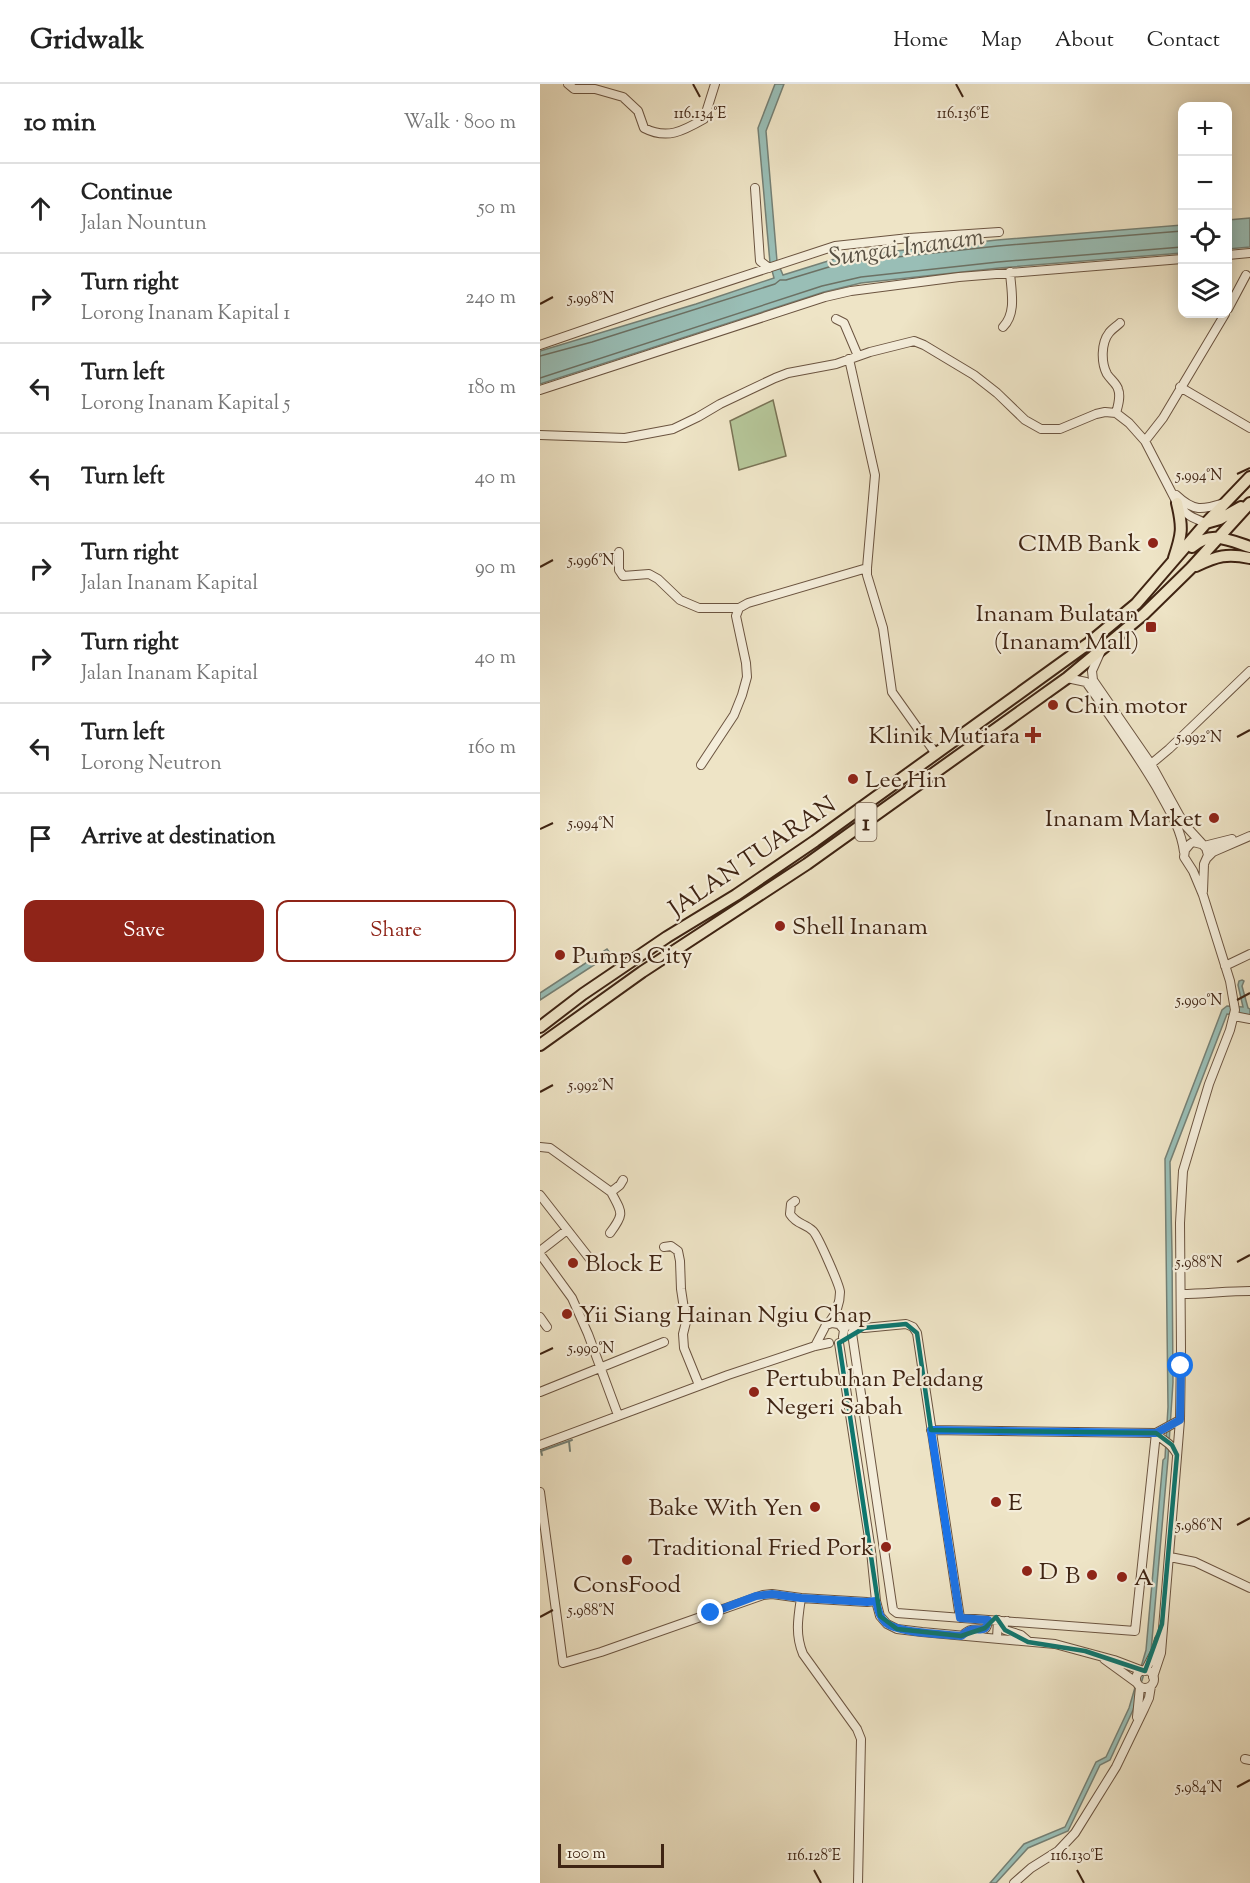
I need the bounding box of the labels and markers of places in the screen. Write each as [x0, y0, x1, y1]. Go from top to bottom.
place label: CIMB Bank [1018, 528, 1141, 562]
marker: CIMB Bank [1146, 536, 1160, 550]
place label: Inanam Bulatan (Inanam Mall) [976, 598, 1139, 660]
marker: Inanam Bulatan (Inanam Mall) [1144, 620, 1158, 634]
place label: Chin motor [1065, 690, 1188, 724]
marker: Chin motor [1046, 698, 1060, 712]
place label: Klinik Mutiara [869, 720, 1020, 754]
marker: Klinik Mutiara [1024, 726, 1042, 744]
place label: Lee Hin [865, 764, 947, 798]
marker: Lee Hin [846, 772, 860, 786]
place label: Inanam Market [1045, 803, 1202, 837]
marker: Inanam Market [1207, 811, 1221, 825]
place label: Shell Inanam [792, 911, 928, 945]
marker: Shell Inanam [773, 919, 787, 933]
place label: Pumps City [572, 940, 692, 974]
marker: Pumps City [553, 948, 567, 962]
place label: Block E [585, 1248, 664, 1282]
marker: Block E [566, 1256, 580, 1270]
place label: Yii Siang Hainan Ngiu Chap [579, 1299, 871, 1333]
marker: Yii Siang Hainan Ngiu Chap [560, 1307, 574, 1321]
place label: Pertubuhan Peladang Negeri Sabah [766, 1363, 983, 1425]
marker: Pertubuhan Peladang Negeri Sabah [747, 1385, 761, 1399]
place label: E [1008, 1487, 1023, 1521]
place label: Bake With Yen [648, 1492, 803, 1526]
marker: E [989, 1495, 1003, 1509]
marker: Bake With Yen [808, 1500, 822, 1514]
place label: Traditional Fried Pork [648, 1532, 874, 1566]
marker: Traditional Fried Pork [879, 1540, 893, 1554]
marker: ConsFood [620, 1553, 634, 1567]
place label: D [1039, 1556, 1058, 1590]
place label: B [1065, 1560, 1080, 1594]
place label: A [1134, 1562, 1154, 1596]
marker: D [1020, 1564, 1034, 1578]
marker: B [1085, 1568, 1099, 1582]
place label: ConsFood [573, 1569, 682, 1603]
marker: A [1115, 1570, 1129, 1584]

